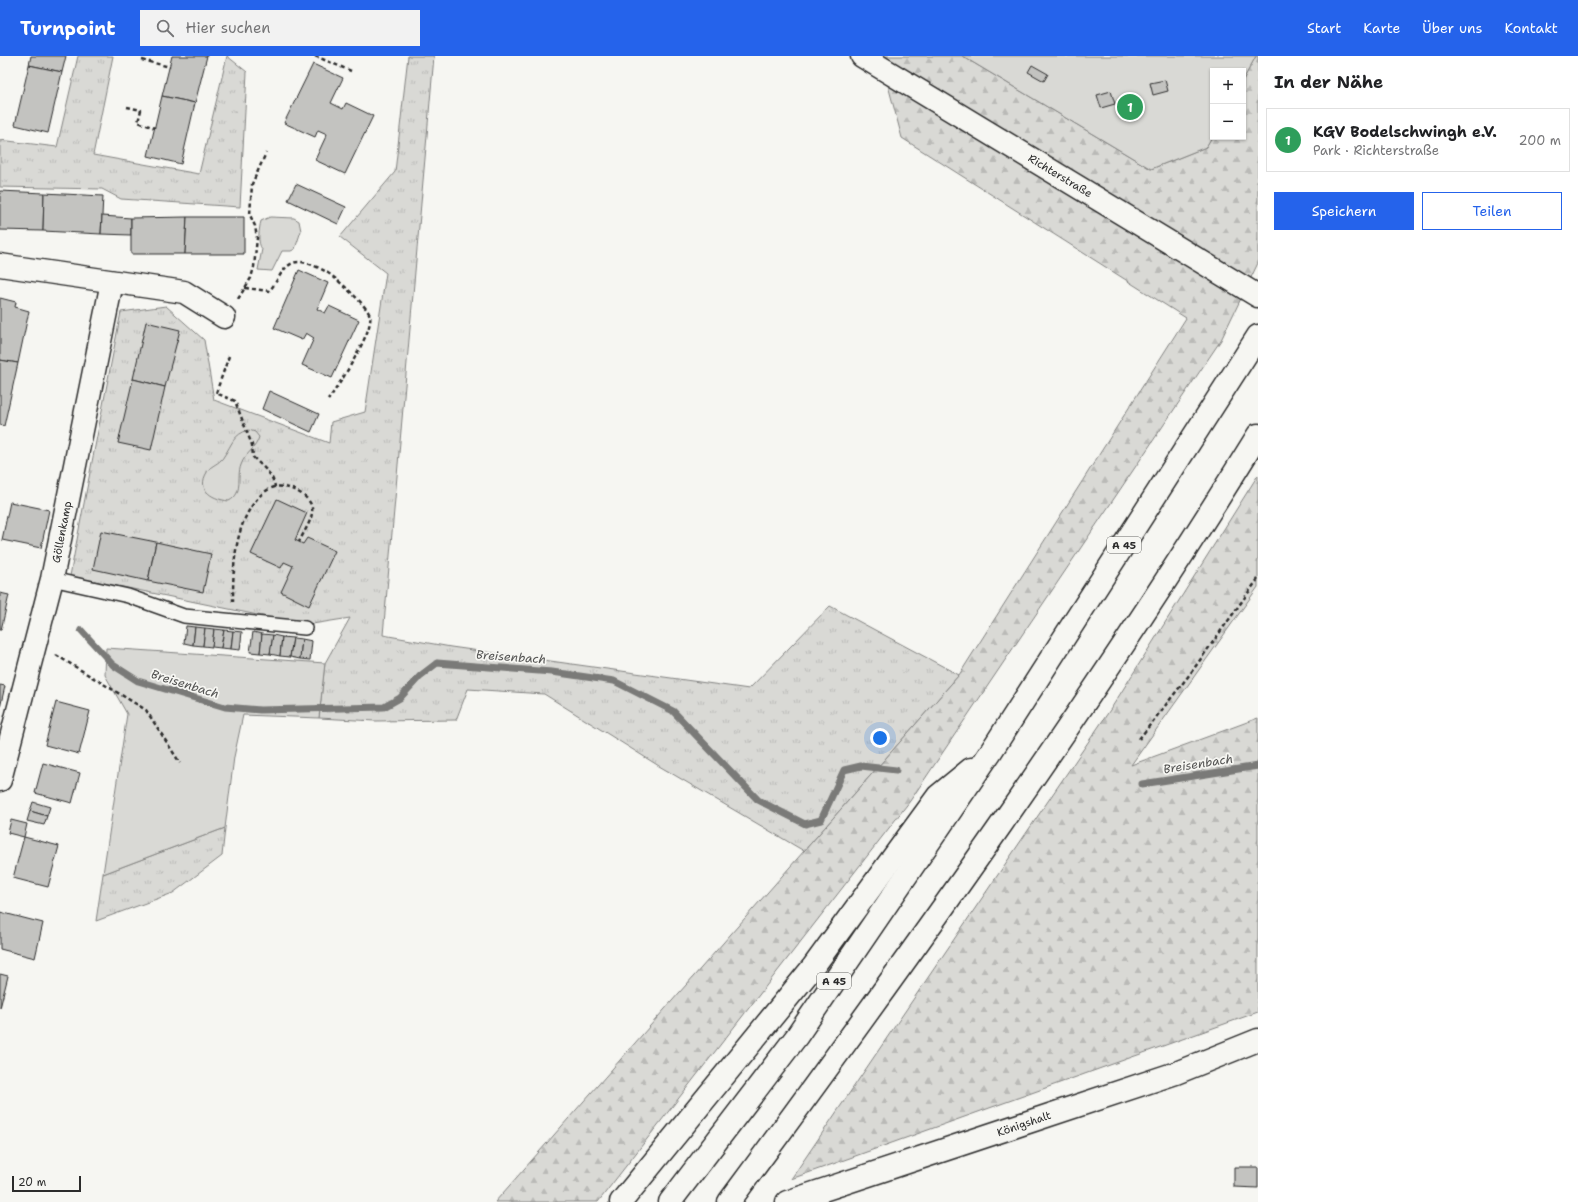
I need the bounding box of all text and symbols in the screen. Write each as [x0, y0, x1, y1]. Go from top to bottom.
search box [140, 10, 420, 46]
text: Turnpoint [20, 16, 116, 41]
icon: search [154, 17, 176, 39]
text: Hier suchen [186, 18, 271, 38]
text: Start [1307, 19, 1341, 37]
text: Karte [1363, 19, 1400, 37]
text: Über uns [1422, 19, 1482, 37]
text: Kontakt [1504, 19, 1558, 37]
map controls [1210, 68, 1246, 140]
button: + [1210, 68, 1246, 104]
text: In der Nähe [1274, 71, 1383, 93]
pin: 1 [1117, 92, 1143, 122]
button: − [1210, 104, 1246, 140]
text: KGV Bodelschwingh e.V. [1313, 122, 1497, 142]
text: 1 [1285, 132, 1291, 149]
text: 200 m [1519, 132, 1561, 149]
text: Park · Richterstraße [1313, 142, 1439, 159]
street label: Richterstraße [1025, 151, 1095, 201]
button: Speichern [1274, 192, 1414, 230]
button: Teilen [1422, 192, 1562, 230]
street label: Göllenkamp [49, 500, 75, 564]
road number: A 45 [1107, 537, 1141, 553]
water label: Breisenbach [475, 647, 547, 667]
water label: Breisenbach [149, 666, 221, 702]
your location [870, 728, 890, 748]
water label: Breisenbach [1162, 751, 1234, 777]
road number: A 45 [817, 973, 851, 989]
street label: Königshalt [995, 1108, 1053, 1140]
scale bar [12, 1174, 81, 1193]
text: 20 m [18, 1175, 46, 1190]

